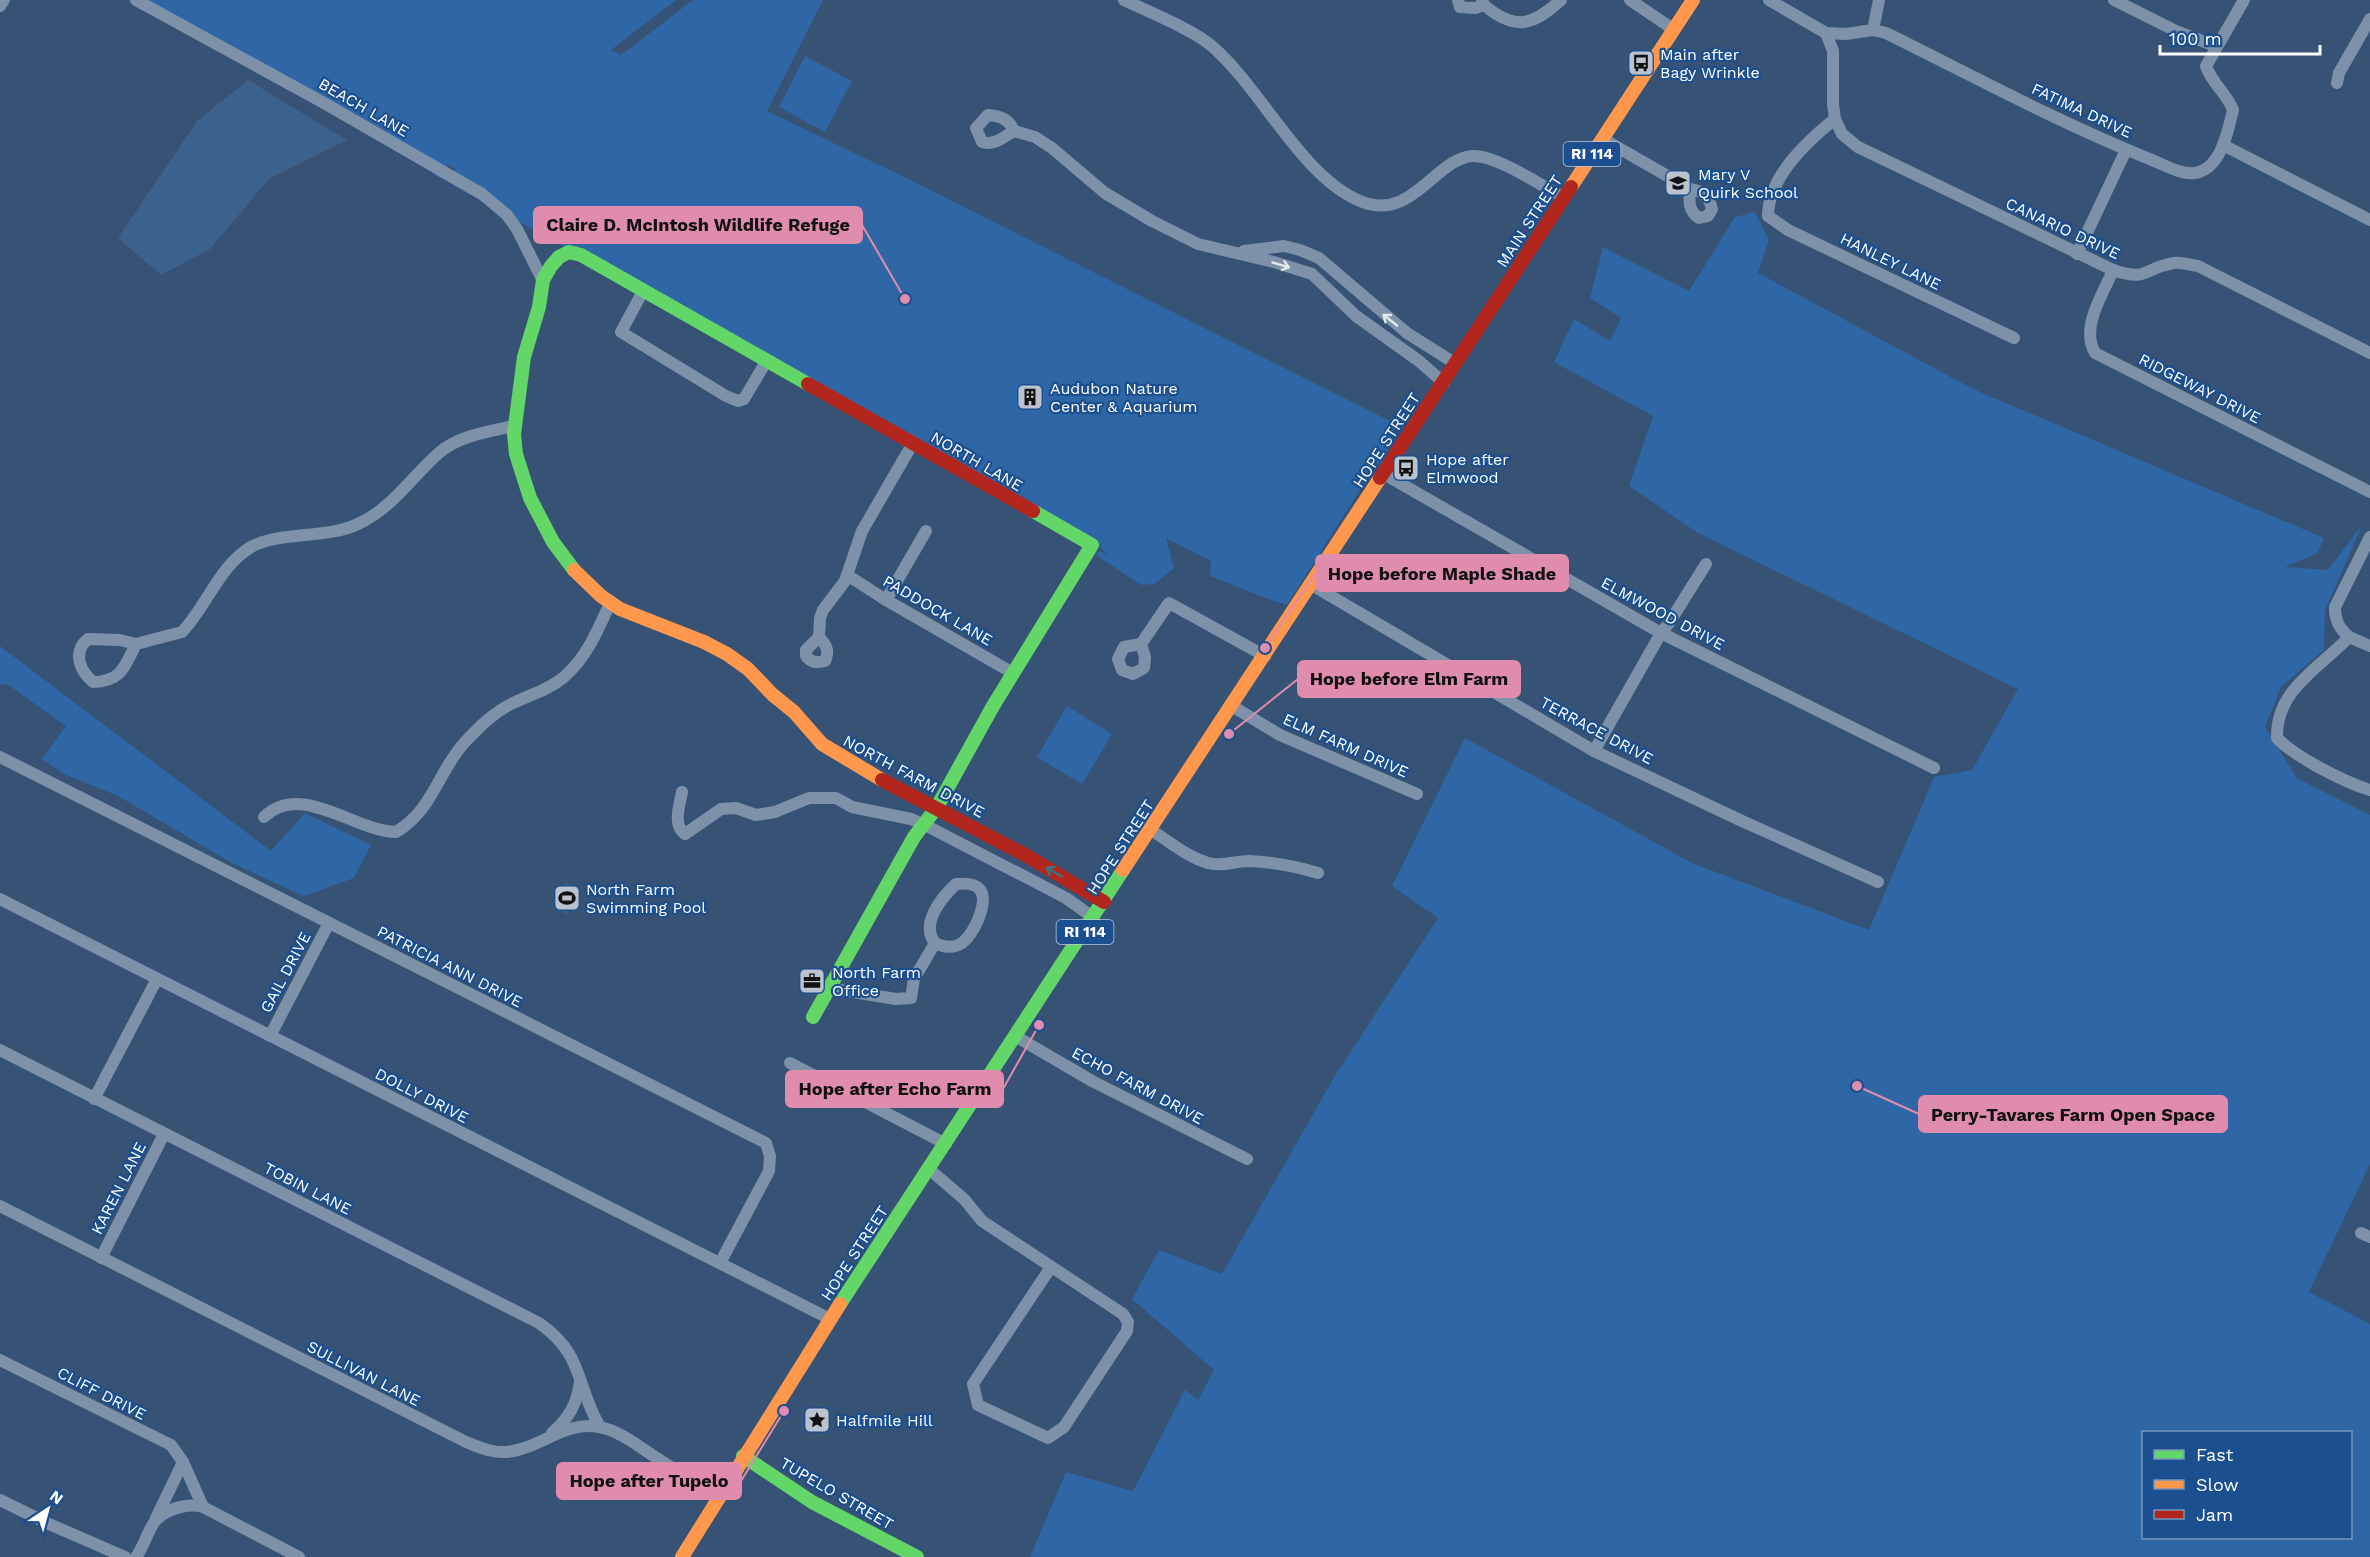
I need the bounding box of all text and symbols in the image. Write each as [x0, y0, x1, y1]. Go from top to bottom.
scale bar [2160, 18, 2320, 56]
text: 100 m [2169, 28, 2222, 49]
place label: Main after Bagy Wrinkle [1660, 45, 1760, 82]
bus stop icon: Main after Bagy Wrinkle [1626, 48, 1656, 78]
street label: BEACH LANE [315, 74, 412, 141]
street label: FATIMA DRIVE [2029, 79, 2135, 142]
road number: RI 114 [1564, 142, 1620, 166]
place label: Mary V Quirk School [1698, 165, 1798, 202]
school or university icon: Mary V Quirk School [1663, 168, 1693, 198]
street label: MAIN STREET [1492, 171, 1567, 271]
street label: CANARIO DRIVE [2003, 194, 2123, 263]
callout: Claire D. McIntosh Wildlife Refuge [534, 207, 862, 243]
text: Claire D. McIntosh Wildlife Refuge [546, 214, 850, 235]
street label: HANLEY LANE [1837, 229, 1944, 294]
one-way arrow [1271, 260, 1290, 271]
one-way arrow [1382, 313, 1398, 326]
street label: RIDGEWAY DRIVE [2136, 349, 2264, 427]
place label: Audubon Nature Center & Aquarium [1050, 379, 1198, 416]
building icon: Audubon Nature Center & Aquarium [1015, 382, 1045, 412]
street label: HOPE STREET [1349, 389, 1424, 491]
street label: NORTH LANE [927, 427, 1026, 495]
place label: Hope after Elmwood [1426, 450, 1509, 487]
bus stop icon: Hope after Elmwood [1391, 453, 1421, 483]
callout: Hope before Maple Shade [1316, 555, 1568, 591]
text: Hope before Maple Shade [1328, 563, 1556, 584]
street label: PADDOCK LANE [880, 571, 996, 650]
street label: ELMWOOD DRIVE [1598, 573, 1728, 654]
callout: Hope before Elm Farm [1298, 661, 1520, 697]
text: Hope before Elm Farm [1310, 668, 1508, 689]
street label: TERRACE DRIVE [1537, 693, 1657, 768]
street label: ELM FARM DRIVE [1280, 709, 1411, 782]
street label: NORTH FARM DRIVE [840, 731, 988, 822]
street label: HOPE STREET [1083, 796, 1158, 898]
one-way arrow [1046, 865, 1063, 877]
place label: North Farm Swimming Pool [586, 880, 706, 917]
sports icon: North Farm Swimming Pool [552, 883, 582, 913]
road number: RI 114 [1056, 920, 1114, 944]
street label: PATRICIA ANN DRIVE [374, 922, 526, 1011]
street label: GAIL DRIVE [256, 928, 315, 1016]
place label: North Farm Office [832, 963, 921, 1000]
office icon: North Farm Office [797, 966, 827, 996]
street label: ECHO FARM DRIVE [1069, 1043, 1207, 1128]
street label: DOLLY DRIVE [372, 1064, 472, 1127]
callout: Hope after Echo Farm [786, 1071, 1003, 1107]
text: Hope after Echo Farm [799, 1078, 991, 1099]
callout: Perry-Tavares Farm Open Space [1919, 1096, 2227, 1132]
text: Perry-Tavares Farm Open Space [1931, 1104, 2215, 1125]
street label: KAREN LANE [87, 1139, 150, 1238]
street label: TOBIN LANE [261, 1158, 355, 1219]
street label: HOPE STREET [817, 1202, 892, 1304]
street label: SULLIVAN LANE [304, 1337, 424, 1410]
street label: CLIFF DRIVE [54, 1363, 149, 1424]
place icon: Halfmile Hill [802, 1405, 832, 1435]
place label: Halfmile Hill [836, 1411, 933, 1430]
legend [2142, 1431, 2352, 1539]
text: Fast [2196, 1444, 2234, 1465]
street label: TUPELO STREET [777, 1453, 897, 1534]
callout: Hope after Tupelo [557, 1463, 741, 1499]
text: Hope after Tupelo [570, 1470, 729, 1491]
text: Slow [2196, 1474, 2239, 1495]
north arrow [18, 1479, 78, 1539]
text: N [46, 1486, 67, 1508]
text: Jam [2196, 1504, 2233, 1525]

